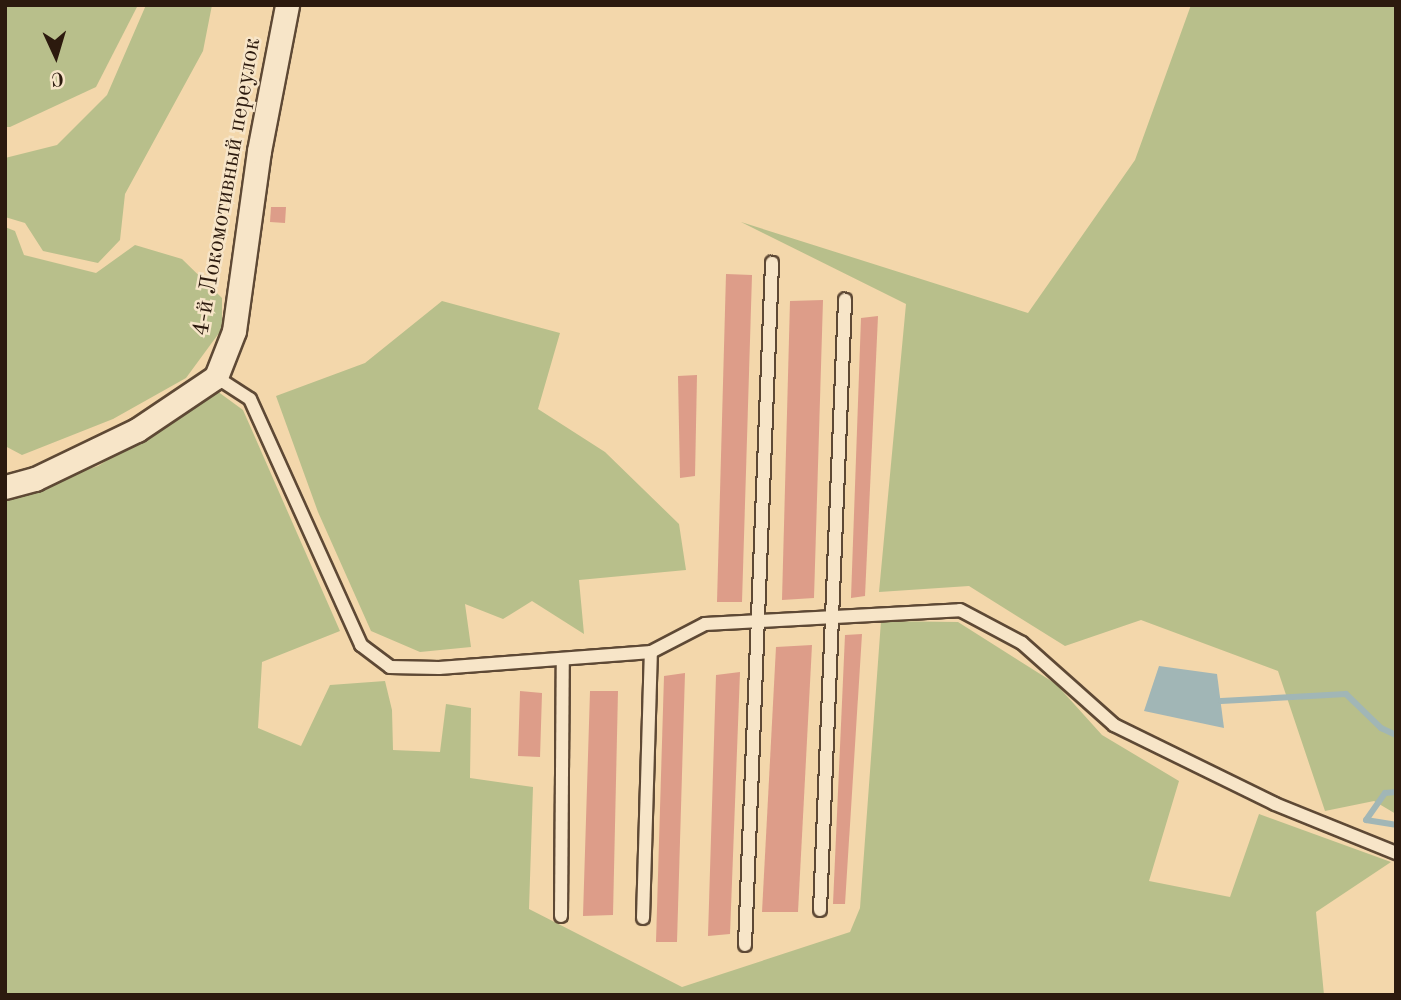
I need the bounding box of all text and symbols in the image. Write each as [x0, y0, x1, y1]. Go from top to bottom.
north arrow [21, 21, 91, 91]
street label: 4-й Локомотивный переулок [188, 36, 268, 338]
text: С [51, 68, 64, 87]

